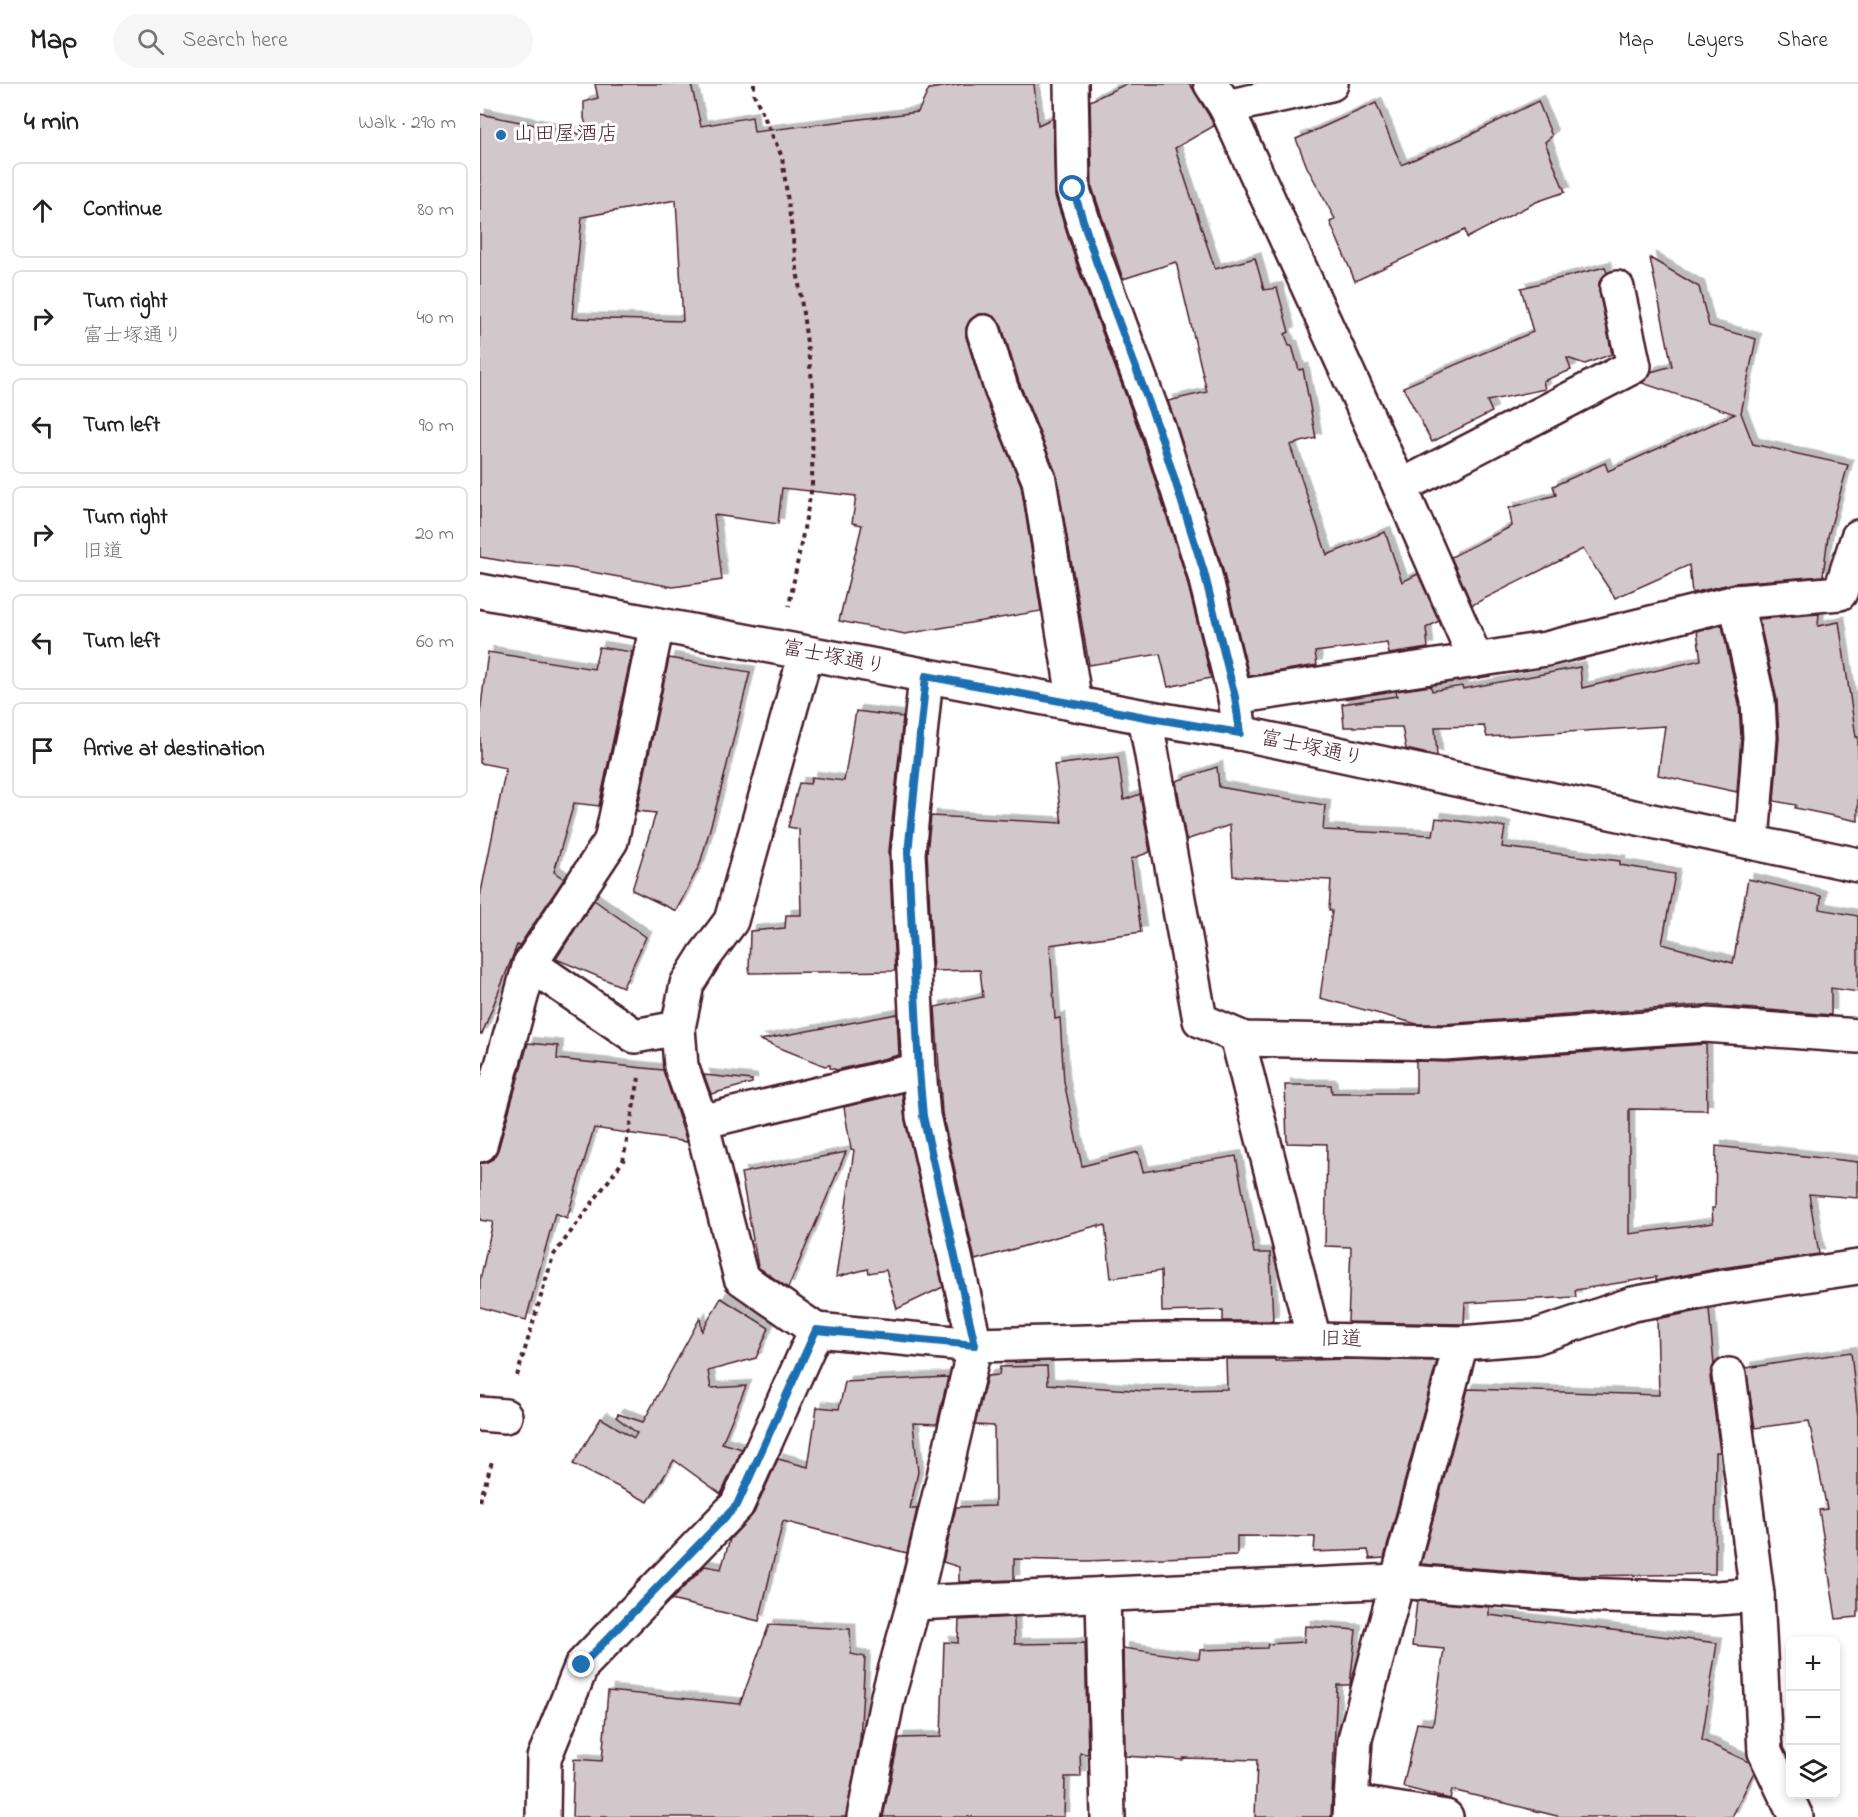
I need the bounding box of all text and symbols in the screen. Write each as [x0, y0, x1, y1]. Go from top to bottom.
search box [113, 14, 533, 68]
text: Map [30, 21, 77, 62]
icon: search [134, 25, 167, 58]
text: Search here [182, 25, 288, 57]
text: Map [1618, 26, 1654, 56]
text: Layers [1687, 26, 1744, 56]
text: Share [1777, 26, 1828, 56]
text: 4 min [24, 104, 79, 142]
text: Walk · 290 m [358, 109, 456, 138]
place label: 山田屋酒店 [513, 120, 618, 150]
marker: 山田屋酒店 [494, 128, 508, 142]
route start [1059, 175, 1085, 201]
icon: ahead [26, 194, 59, 227]
text: Continue [83, 194, 162, 226]
text: 80 m [417, 196, 454, 225]
text: Turn right [83, 286, 168, 318]
icon: right [26, 302, 59, 335]
text: 40 m [417, 304, 454, 333]
text: 富士塚通り [83, 322, 183, 351]
icon: left [26, 410, 59, 443]
text: Turn left [83, 410, 160, 442]
text: 90 m [419, 412, 454, 441]
text: Turn right [83, 502, 168, 534]
icon: right [26, 518, 59, 551]
text: 20 m [415, 520, 454, 549]
text: 旧道 [83, 538, 123, 567]
icon: left [26, 626, 59, 659]
text: Turn left [83, 626, 160, 658]
text: 60 m [416, 628, 454, 657]
street label: 富士塚通り [780, 633, 888, 683]
street label: 富士塚通り [1258, 723, 1366, 775]
icon: arrive [26, 734, 59, 767]
text: Arrive at destination [83, 734, 265, 766]
street label: 旧道 [1320, 1325, 1362, 1355]
map controls [1786, 1637, 1840, 1799]
button: + [1786, 1637, 1840, 1691]
route end [568, 1651, 594, 1677]
button: − [1786, 1691, 1840, 1745]
button: layers [1786, 1745, 1840, 1799]

